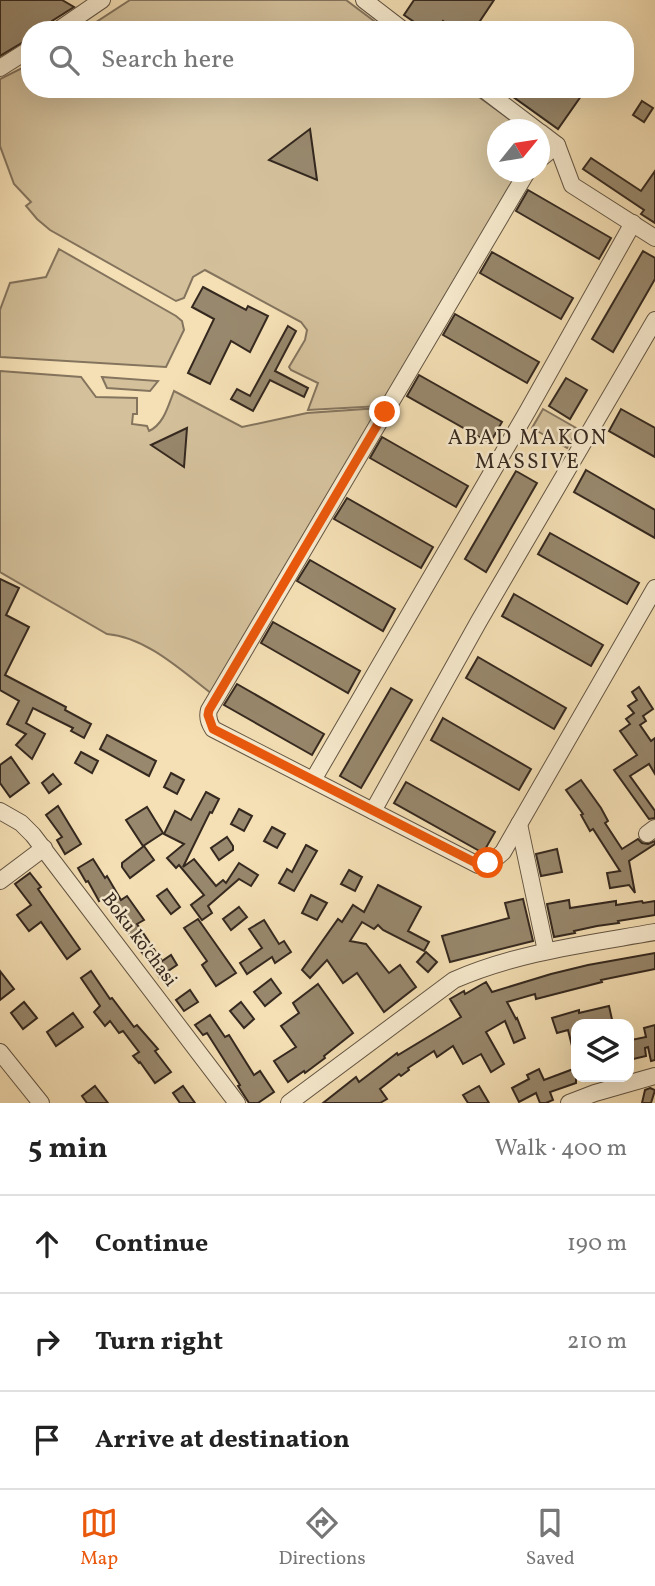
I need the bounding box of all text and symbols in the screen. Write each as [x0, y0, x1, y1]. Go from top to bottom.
search box [21, 21, 634, 98]
icon: search [45, 41, 83, 79]
text: Search here [101, 42, 234, 78]
north arrow [487, 119, 550, 182]
route end [369, 396, 400, 427]
district label: ABAD MAKON MASSIVE [448, 424, 608, 477]
route start [472, 847, 503, 878]
street label: Boku ko'chasi [95, 888, 183, 993]
map controls [571, 1019, 634, 1082]
button: layers [571, 1019, 634, 1082]
text: 5 min [28, 1128, 108, 1170]
text: Walk · 400 m [495, 1133, 627, 1165]
icon: ahead [28, 1225, 66, 1263]
text: Continue [95, 1226, 208, 1262]
text: 190 m [567, 1228, 627, 1260]
icon: right [28, 1323, 66, 1361]
text: Turn right [95, 1324, 223, 1360]
text: 210 m [567, 1326, 627, 1358]
icon: arrive [28, 1421, 66, 1459]
text: Arrive at destination [95, 1422, 350, 1458]
tab: Map [80, 1504, 118, 1572]
tab: Directions [279, 1504, 366, 1572]
tab: Saved [526, 1504, 575, 1572]

